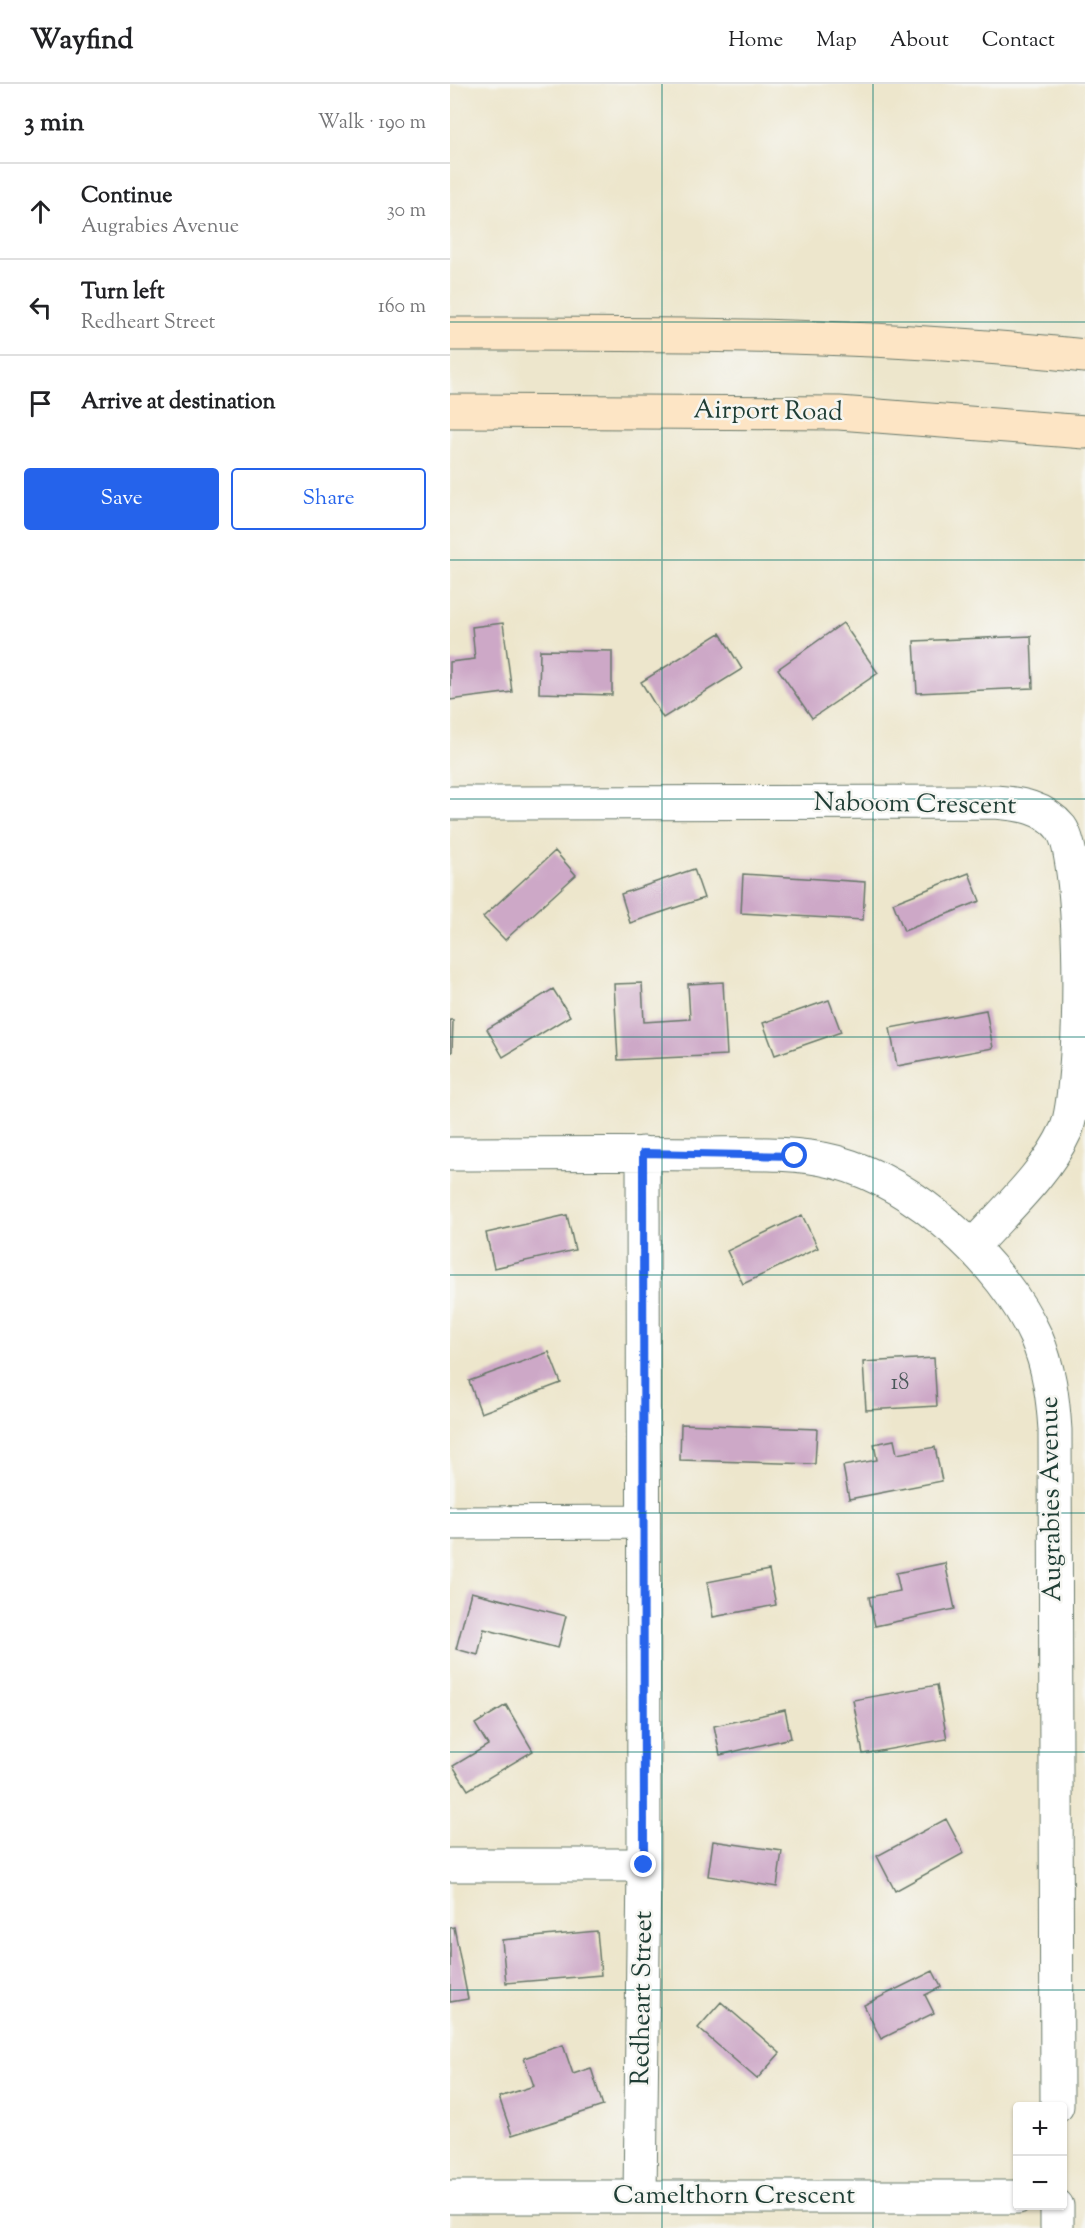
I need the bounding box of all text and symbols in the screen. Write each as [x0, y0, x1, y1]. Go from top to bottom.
text: Wayfind [30, 21, 133, 61]
text: Home [728, 26, 783, 56]
text: Map [816, 26, 857, 56]
text: About [890, 26, 949, 56]
text: Contact [982, 26, 1055, 56]
text: 3 min [24, 105, 84, 142]
text: Walk · 190 m [318, 109, 426, 138]
text: Continue [81, 181, 172, 213]
icon: ahead [24, 195, 57, 228]
text: 30 m [387, 197, 426, 226]
text: Augrabies Avenue [81, 213, 239, 242]
text: Turn left [81, 277, 164, 309]
icon: left [24, 291, 57, 324]
text: 160 m [378, 293, 426, 322]
text: Redheart Street [81, 309, 215, 338]
icon: arrive [24, 387, 57, 420]
text: Arrive at destination [81, 387, 276, 419]
street label: Airport Road [693, 392, 843, 432]
button: Save [24, 468, 219, 530]
button: Share [231, 468, 426, 530]
street label: Naboom Crescent [813, 785, 1017, 825]
route start [781, 1142, 807, 1168]
house number: 18 [891, 1368, 909, 1400]
street label: Augrabies Avenue [1032, 1396, 1072, 1602]
route end [630, 1851, 656, 1877]
street label: Redheart Street [623, 1910, 663, 2086]
map controls [1013, 2102, 1067, 2210]
button: + [1013, 2102, 1067, 2156]
button: − [1013, 2156, 1067, 2210]
street label: Camelthorn Crescent [613, 2178, 855, 2215]

